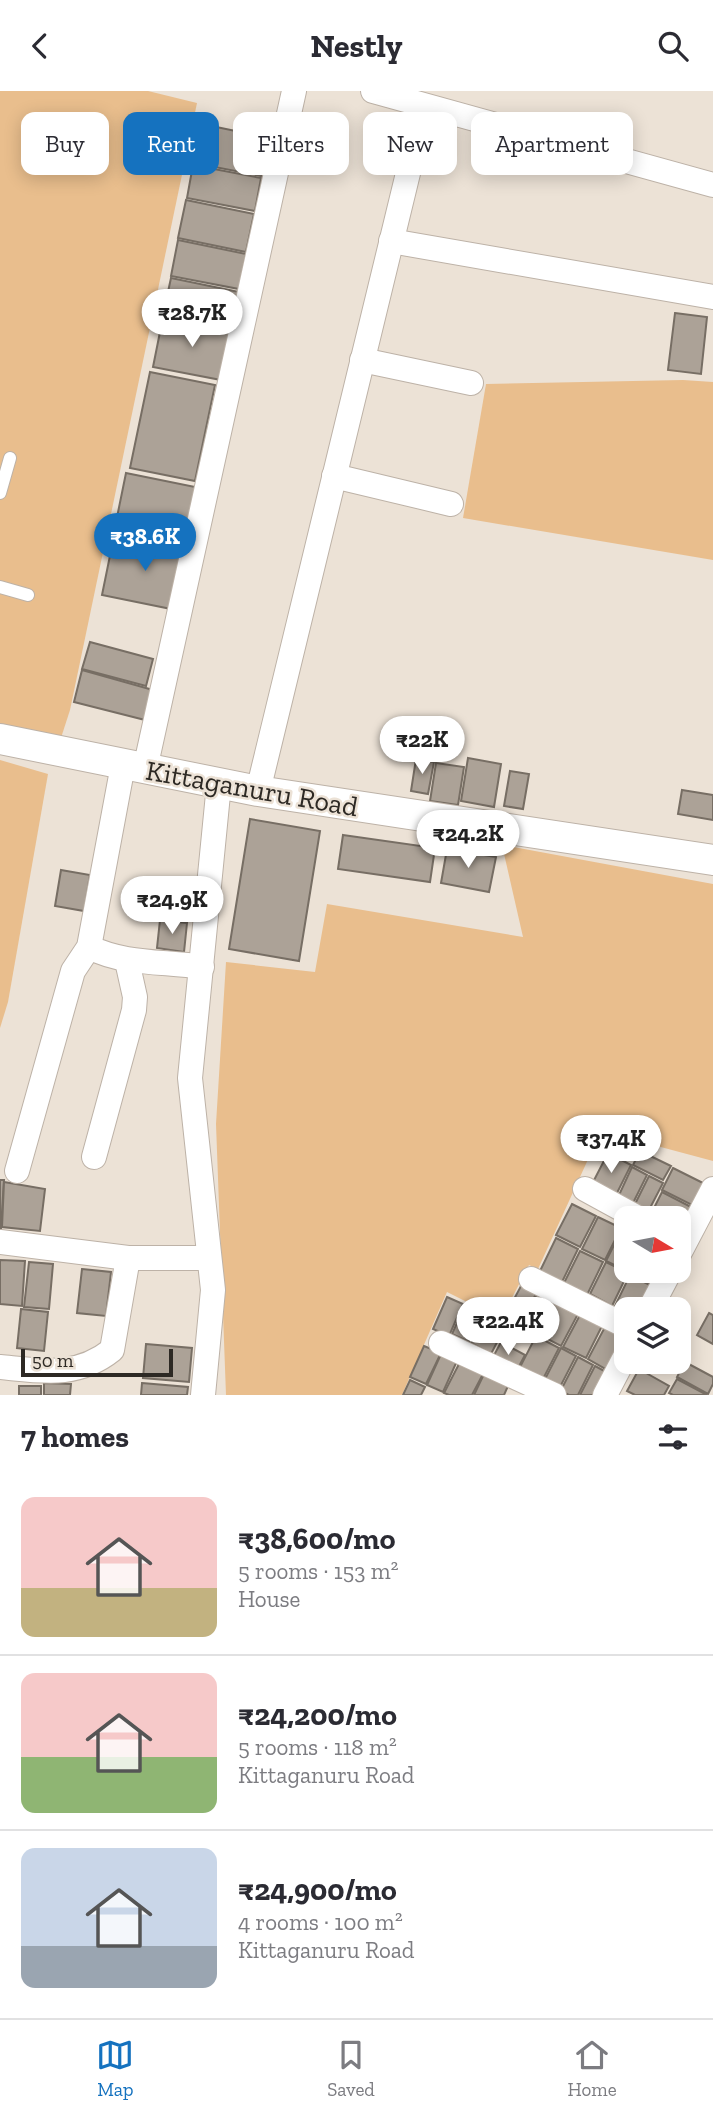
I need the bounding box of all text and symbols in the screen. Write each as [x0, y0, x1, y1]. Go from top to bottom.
icon: back [21, 27, 59, 65]
text: Nestly [310, 27, 403, 65]
icon: search [654, 27, 692, 65]
chip: Buy [21, 112, 109, 175]
chip: Rent [123, 112, 219, 175]
chip: Filters [233, 112, 349, 175]
chip: New [363, 112, 457, 175]
chip: Apartment [471, 112, 633, 175]
pin: ₹28.7K [135, 289, 249, 349]
text: ₹28.7K [158, 298, 226, 326]
pin: ₹38.6K [88, 513, 202, 573]
text: ₹38.6K [110, 522, 180, 550]
pin: ₹22K [381, 717, 463, 776]
text: ₹22K [396, 725, 448, 753]
street label: Kittaganuru Road [143, 754, 361, 823]
pin: ₹24.2K [411, 811, 525, 870]
text: ₹24.2K [433, 819, 503, 847]
pin: ₹24.9K [115, 877, 229, 936]
text: ₹24.9K [137, 885, 207, 913]
pin: ₹37.4K [554, 1115, 668, 1175]
text: ₹37.4K [576, 1124, 646, 1152]
north arrow [614, 1206, 691, 1283]
map controls [614, 1206, 691, 1374]
pin: ₹22.4K [451, 1297, 565, 1357]
button: layers [614, 1297, 691, 1374]
text: ₹22.4K [473, 1306, 543, 1334]
scale bar [21, 1346, 173, 1378]
text: 50 m [32, 1349, 73, 1372]
icon: filters [654, 1418, 692, 1456]
text: 7 homes [21, 1419, 129, 1455]
text: ₹38,600/mo [238, 1521, 395, 1557]
icon: home [77, 1525, 161, 1609]
text: 5 rooms · 153 m² [238, 1557, 399, 1585]
text: House [238, 1585, 300, 1613]
text: ₹24,200/mo [238, 1697, 397, 1733]
icon: home [77, 1701, 161, 1785]
text: 5 rooms · 118 m² [238, 1733, 397, 1761]
text: Kittaganuru Road [238, 1761, 414, 1789]
text: ₹24,900/mo [238, 1872, 397, 1908]
icon: home [77, 1876, 161, 1960]
text: 4 rooms · 100 m² [238, 1908, 403, 1936]
text: Kittaganuru Road [238, 1936, 414, 1964]
tab: Map [96, 2036, 134, 2101]
tab: Saved [327, 2036, 375, 2101]
tab: Home [568, 2036, 617, 2101]

